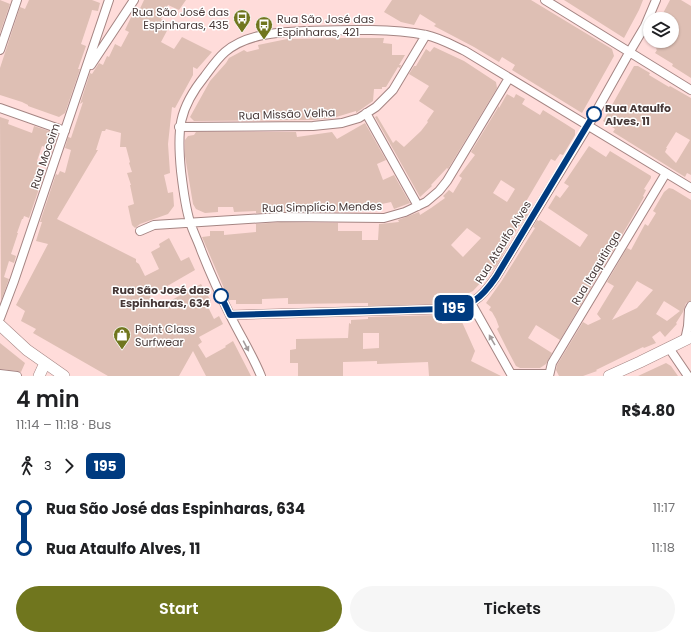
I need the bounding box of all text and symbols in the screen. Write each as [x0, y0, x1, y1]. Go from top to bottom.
place label: Rua São José das Espinharas, 435 [132, 4, 229, 33]
bus stop icon: Rua São José das Espinharas, 435 [232, 8, 252, 33]
place label: Rua São José das Espinharas, 421 [277, 11, 374, 40]
map controls [643, 12, 679, 48]
button: layers [643, 12, 679, 48]
bus stop icon: Rua São José das Espinharas, 421 [254, 15, 274, 40]
place label: Rua Ataulfo Alves, 11 [605, 100, 671, 129]
street label: Rua Missão Velha [238, 104, 336, 124]
marker: Rua Ataulfo Alves, 11 [586, 106, 602, 122]
street label: Rua Mocoim [26, 121, 64, 191]
street label: Rua Ataulfo Alves [471, 197, 535, 287]
street label: Rua Simplício Mendes [262, 198, 382, 216]
street label: Rua Itaquitinga [567, 228, 625, 308]
place label: Rua São José das Espinharas, 634 [112, 282, 211, 311]
marker: Rua São José das Espinharas, 634 [213, 288, 229, 304]
line badge: 195 [431, 295, 477, 321]
text: 195 [443, 298, 465, 318]
place label: Point Class Surfwear [135, 321, 195, 350]
shop icon: Point Class Surfwear [112, 325, 132, 350]
one-way arrow [489, 334, 496, 346]
one-way arrow [242, 340, 249, 351]
text: 4 min [16, 384, 80, 415]
text: R$4.80 [621, 400, 675, 421]
text: 11:14 – 11:18 · Bus [16, 415, 111, 434]
icon: walk [16, 455, 38, 477]
icon: forward [58, 455, 80, 477]
text: 3 [44, 456, 52, 475]
text: 195 [94, 456, 117, 476]
text: Rua São José das Espinharas, 634 [46, 498, 305, 519]
text: 11:17 [653, 498, 675, 517]
text: Rua Ataulfo Alves, 11 [46, 538, 201, 559]
text: 11:18 [652, 538, 675, 557]
button: Start [16, 586, 342, 632]
button: Tickets [350, 586, 675, 632]

